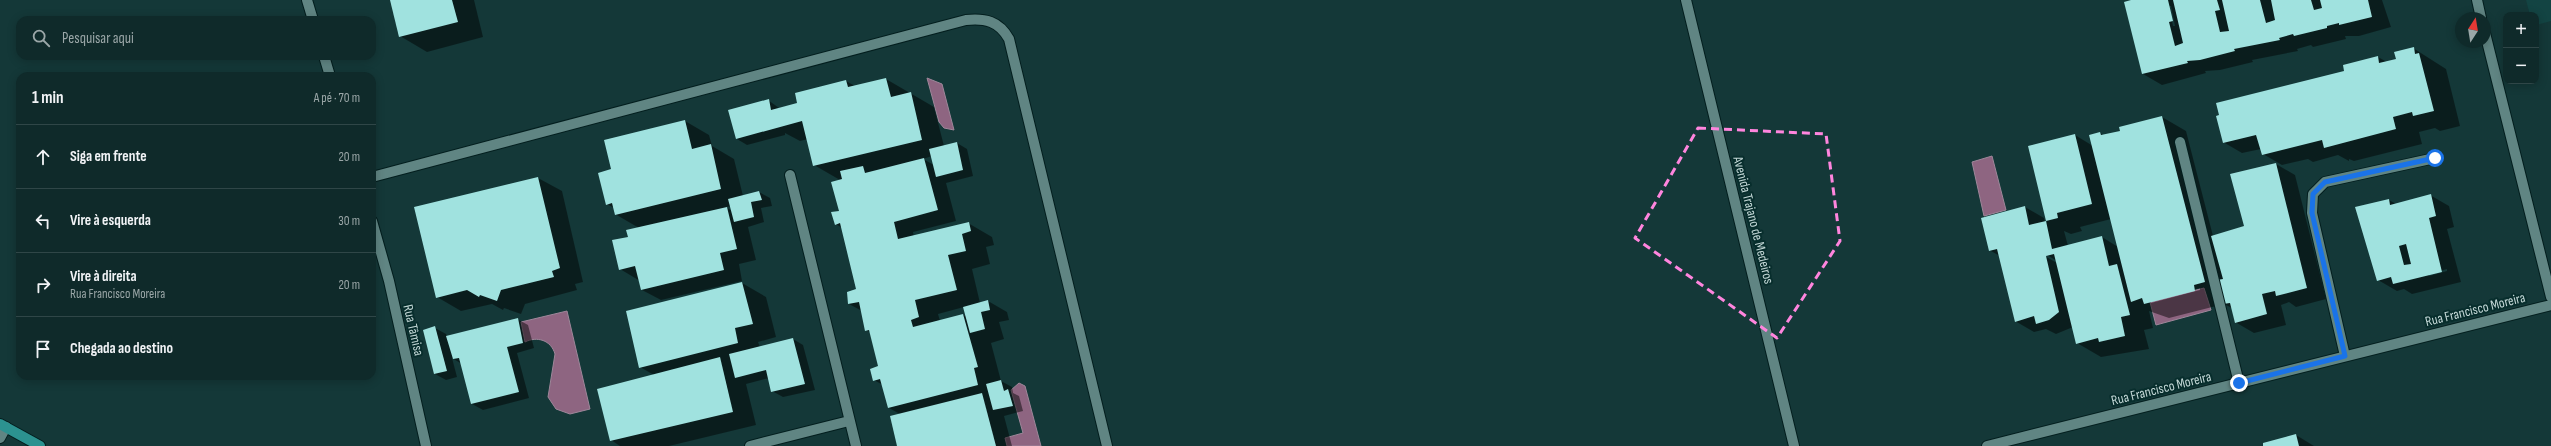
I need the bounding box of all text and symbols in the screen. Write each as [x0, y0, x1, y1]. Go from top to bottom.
north arrow [2455, 12, 2491, 48]
map controls [2503, 12, 2539, 84]
button: + [2503, 12, 2539, 48]
search box [16, 16, 376, 60]
icon: search [30, 27, 52, 49]
text: Pesquisar aqui [62, 29, 134, 48]
button: − [2503, 48, 2539, 84]
text: 1 min [32, 88, 64, 108]
text: A pé · 70 m [314, 90, 360, 106]
icon: ahead [32, 146, 54, 168]
text: Siga em frente [70, 147, 147, 166]
text: 20 m [338, 149, 360, 165]
route start [2426, 149, 2444, 167]
street label: Avenida Trajano de Medeiros [1729, 154, 1778, 286]
icon: left [32, 210, 54, 232]
text: Vire à esquerda [70, 211, 151, 230]
text: 30 m [338, 213, 360, 229]
text: Vire à direita [70, 267, 137, 286]
icon: right [32, 274, 54, 296]
text: 20 m [338, 277, 360, 293]
text: Rua Francisco Moreira [70, 286, 165, 302]
street label: Rua Francisco Moreira [2423, 289, 2527, 330]
street label: Rua Tâmisa [399, 303, 428, 357]
icon: arrive [32, 338, 54, 360]
text: Chegada ao destino [70, 339, 173, 358]
street label: Rua Francisco Moreira [2109, 368, 2213, 409]
route end [2230, 374, 2248, 392]

